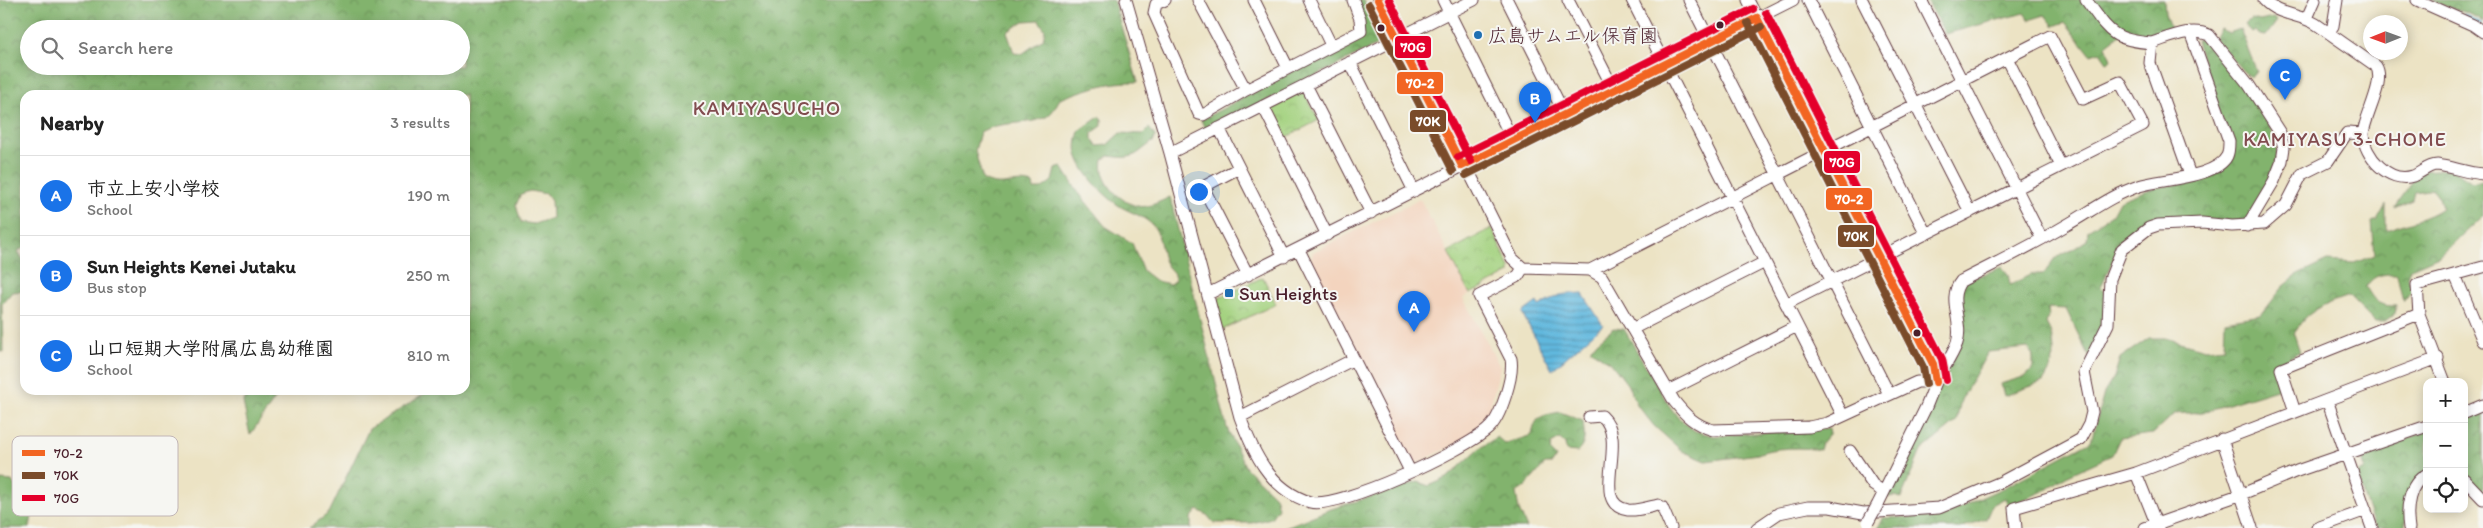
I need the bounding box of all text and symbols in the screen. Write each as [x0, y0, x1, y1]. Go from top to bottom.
north arrow [2363, 15, 2408, 60]
search box [20, 20, 470, 75]
unlabelled marker [1715, 20, 1725, 30]
unlabelled marker [1376, 23, 1386, 33]
place label: 広島サムエル保育園 [1488, 24, 1658, 47]
marker: 広島サムエル保育園 [1472, 29, 1484, 41]
icon: search [38, 34, 66, 62]
line badge: 70G [1394, 35, 1432, 59]
text: Search here [78, 36, 173, 59]
text: 70G [1399, 39, 1426, 56]
pin: C [2269, 59, 2301, 100]
line badge: 70-2 [1396, 71, 1444, 95]
text: 70-2 [1405, 75, 1435, 92]
pin: B [1519, 82, 1551, 123]
district label: KAMIYASUCHO [693, 96, 841, 120]
line badge: 70K [1409, 109, 1447, 133]
text: Nearby [40, 110, 104, 135]
text: 3 results [390, 113, 450, 132]
text: 70K [1415, 113, 1441, 130]
district label: KAMIYASU 3-CHOME [2243, 127, 2447, 151]
line badge: 70G [1823, 150, 1861, 174]
text: 70G [1828, 154, 1855, 171]
text: 市立上安小学校 [87, 177, 220, 200]
your location [1186, 179, 1212, 205]
text: A [51, 186, 61, 205]
text: 190 m [407, 186, 450, 205]
line badge: 70-2 [1825, 187, 1873, 211]
text: 70-2 [1834, 191, 1864, 208]
text: School [87, 200, 133, 219]
line badge: 70K [1837, 224, 1875, 248]
text: 70K [1843, 228, 1869, 245]
text: Sun Heights Kenei Jutaku [87, 255, 296, 278]
text: B [51, 266, 61, 285]
text: 250 m [406, 266, 450, 285]
text: Bus stop [87, 278, 147, 297]
place label: Sun Heights [1239, 282, 1338, 305]
marker: Sun Heights [1223, 287, 1235, 299]
pin: A [1398, 291, 1430, 332]
unlabelled marker [1912, 328, 1922, 338]
text: 山口短期大学附属広島幼稚園 [87, 337, 334, 360]
text: C [51, 346, 61, 365]
text: 810 m [407, 346, 450, 365]
text: School [87, 360, 133, 379]
map controls [2423, 378, 2468, 513]
button: + [2423, 378, 2468, 423]
button: − [2423, 423, 2468, 468]
legend [12, 436, 178, 516]
text: 70-2 [54, 445, 83, 462]
text: 70K [54, 467, 79, 484]
button: locate [2423, 468, 2468, 513]
text: 70G [54, 490, 79, 507]

